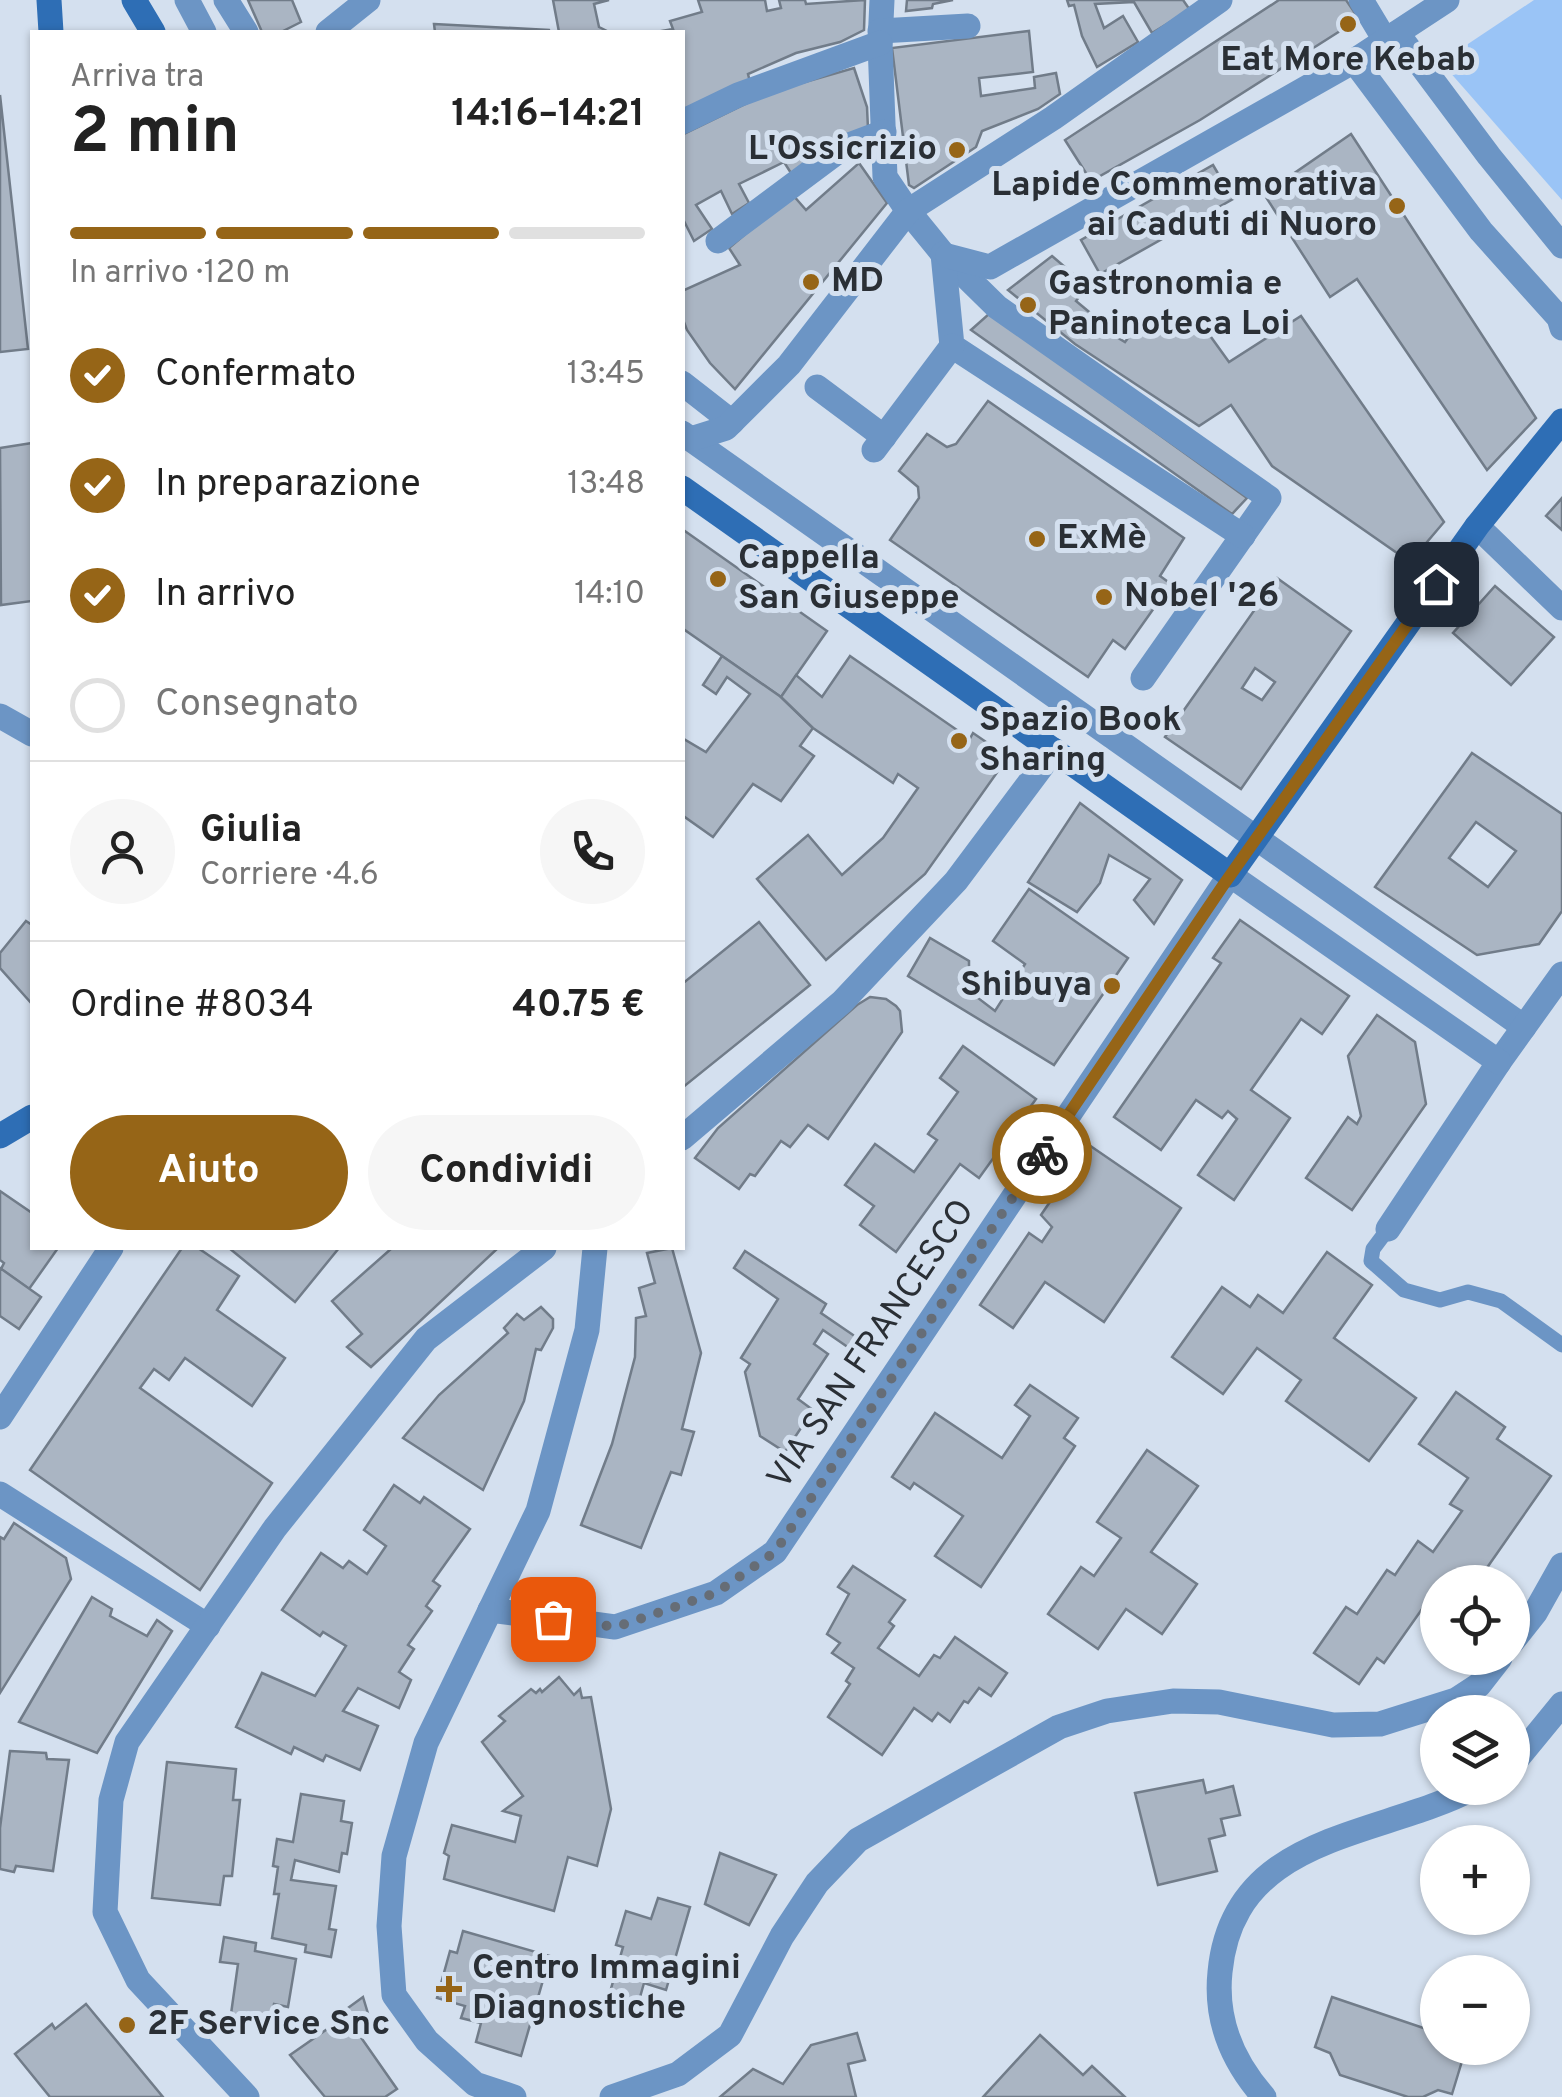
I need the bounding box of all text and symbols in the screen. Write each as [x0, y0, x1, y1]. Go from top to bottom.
marker: Eat More Kebab [1337, 13, 1359, 35]
place label: Eat More Kebab [1220, 39, 1476, 83]
text: Arriva tra [70, 58, 204, 98]
text: 14:16–14:21 [451, 91, 645, 140]
text: 2 min [70, 94, 240, 176]
place label: L'Ossicrizio [748, 128, 937, 172]
marker: L'Ossicrizio [946, 139, 968, 161]
place label: Lapide Commemorativa ai Caduti di Nuoro [991, 164, 1377, 248]
marker: Lapide Commemorativa ai Caduti di Nuoro [1386, 195, 1408, 217]
text: In arrivo · 120 m [70, 254, 290, 294]
place label: MD [831, 260, 884, 304]
place label: Gastronomia e Paninoteca Loi [1048, 263, 1291, 347]
marker: MD [800, 271, 822, 293]
marker: Gastronomia e Paninoteca Loi [1017, 294, 1039, 316]
icon: check [70, 348, 125, 403]
text: Confermato [155, 351, 356, 400]
text: 13:45 [567, 355, 645, 395]
icon: check [70, 458, 125, 513]
text: In preparazione [155, 461, 421, 510]
text: 13:48 [567, 465, 645, 505]
place label: ExMè [1057, 517, 1147, 561]
marker: ExMè [1026, 528, 1048, 550]
place label: Cappella San Giuseppe [738, 537, 959, 621]
pin [1394, 542, 1479, 627]
icon: home [1409, 557, 1464, 612]
icon: check [70, 568, 125, 623]
marker: Cappella San Giuseppe [707, 568, 729, 590]
text: In arrivo [155, 571, 296, 620]
text: 14:10 [574, 575, 645, 615]
place label: Nobel '26 [1124, 575, 1279, 619]
marker: Nobel '26 [1093, 586, 1115, 608]
text: Consegnato [155, 681, 359, 730]
place label: Spazio Book Sharing [979, 699, 1182, 783]
marker: Spazio Book Sharing [948, 730, 970, 752]
button: person [70, 799, 175, 904]
button: phone [540, 799, 645, 904]
text: Giulia [200, 807, 302, 856]
text: Corriere · 4.6 [200, 856, 379, 896]
place label: Shibuya [960, 964, 1092, 1008]
marker: Shibuya [1101, 975, 1123, 997]
text: Ordine #8034 [70, 982, 314, 1031]
text: 40.75 € [512, 982, 645, 1031]
courier [992, 1104, 1092, 1204]
button: Aiuto [70, 1115, 348, 1230]
button: Condividi [368, 1115, 645, 1230]
icon: bike [1015, 1127, 1070, 1182]
street label: VIA SAN FRANCESCO [759, 1192, 985, 1498]
map controls [1420, 1565, 1530, 2065]
button: locate [1420, 1565, 1530, 1675]
pin [511, 1577, 596, 1662]
icon: bag [526, 1592, 581, 1647]
button: layers [1420, 1695, 1530, 1805]
button: + [1420, 1825, 1530, 1935]
place label: Centro Immagini Diagnostiche [472, 1947, 741, 2031]
button: − [1420, 1955, 1530, 2065]
marker: Centro Immagini Diagnostiche [436, 1976, 462, 2002]
place label: 2F Service Snc [147, 2003, 390, 2047]
marker: 2F Service Snc [116, 2014, 138, 2036]

